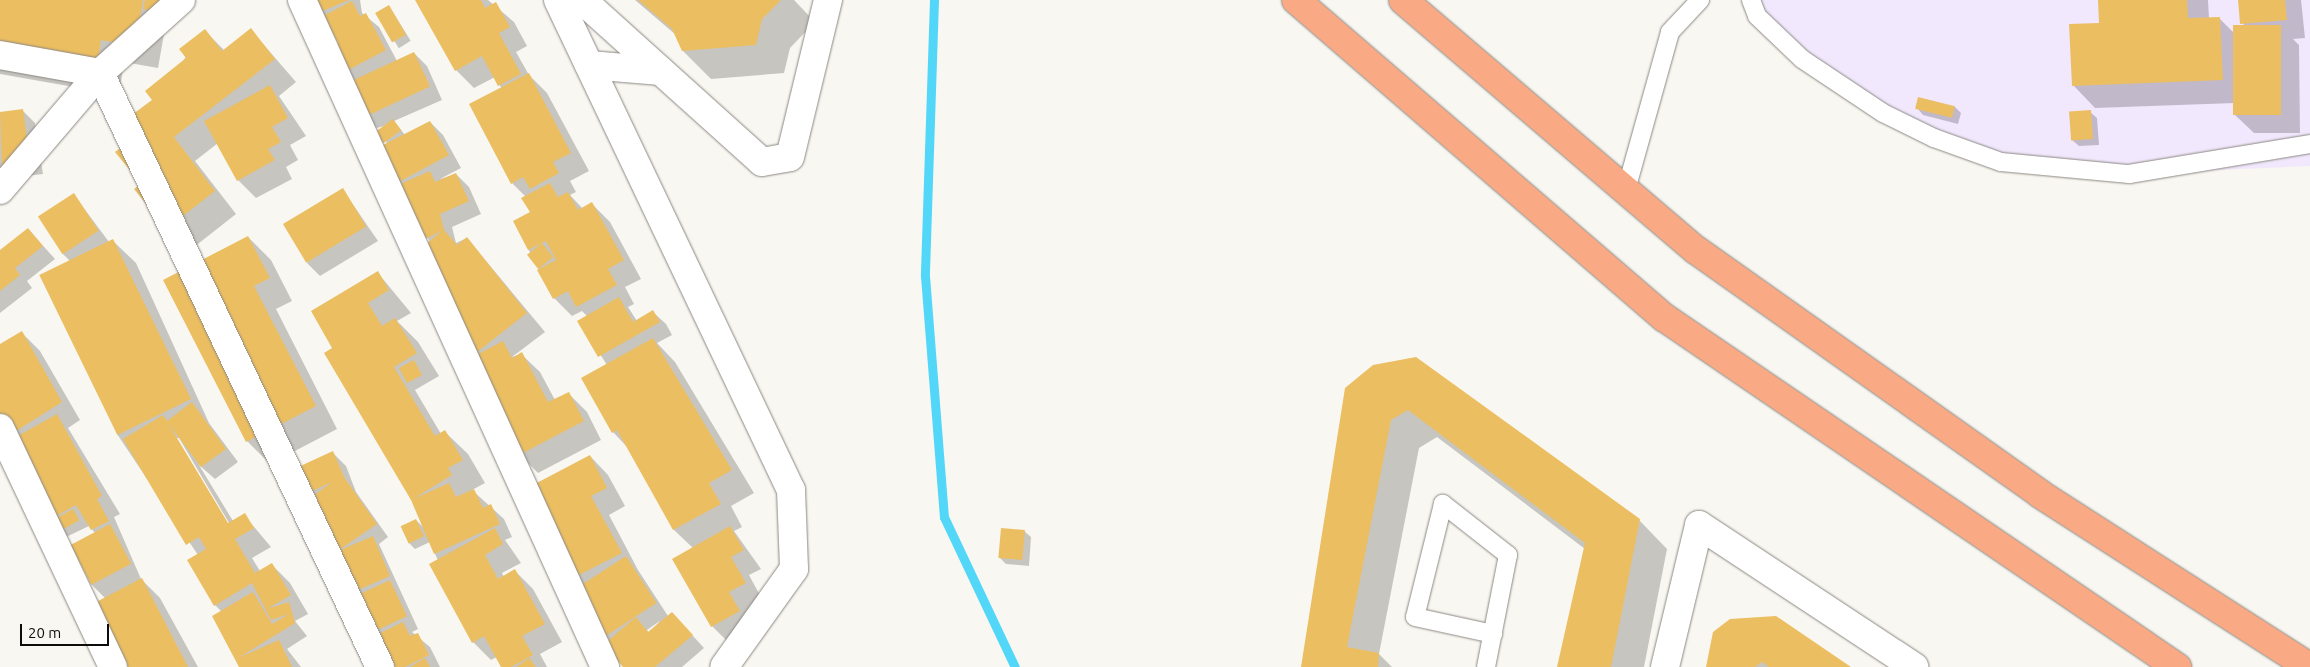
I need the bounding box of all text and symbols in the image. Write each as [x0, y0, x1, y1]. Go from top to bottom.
scale bar [22, 614, 111, 646]
text: 20 m [28, 624, 61, 641]

